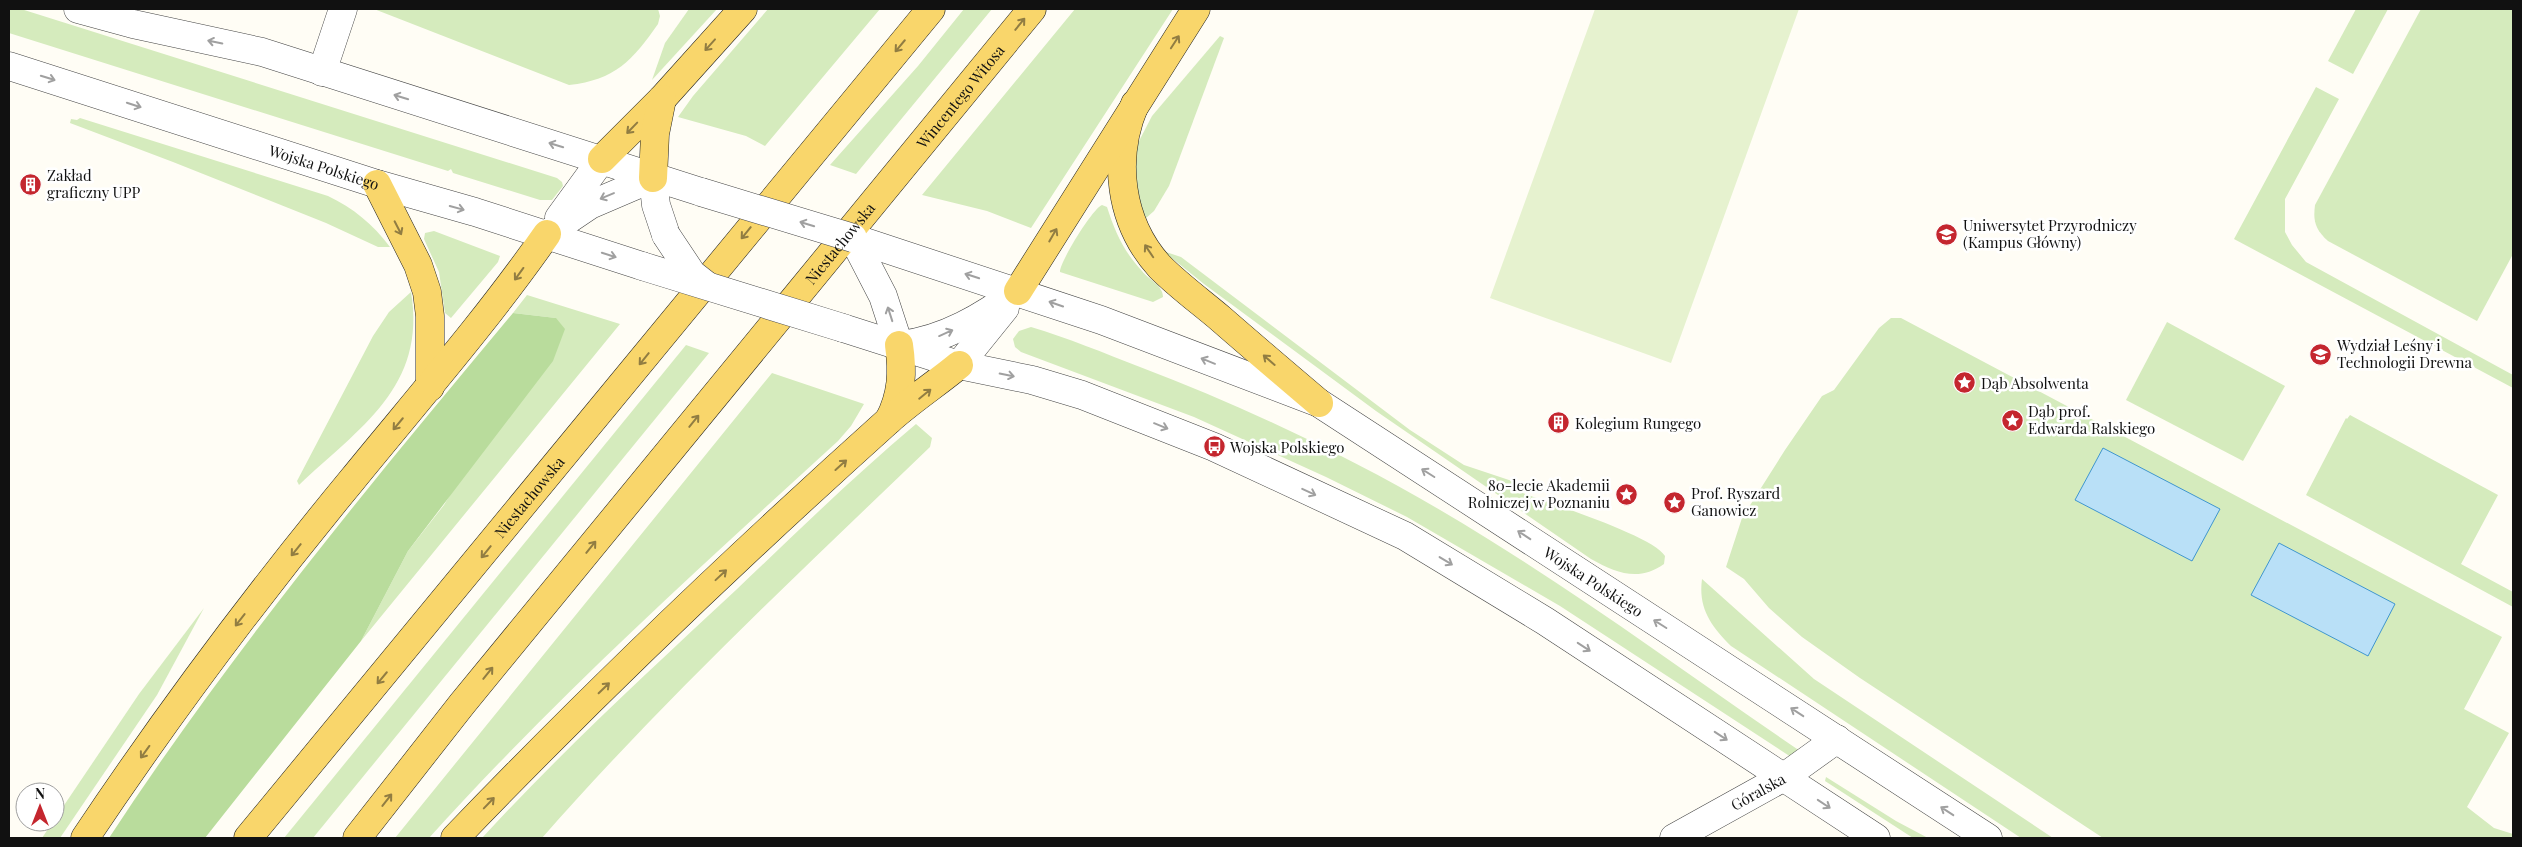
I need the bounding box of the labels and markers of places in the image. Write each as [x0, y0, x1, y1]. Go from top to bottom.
place label: Zakład graficzny UPP [47, 165, 141, 202]
building icon: Zakład graficzny UPP [19, 172, 43, 196]
place label: Uniwersytet Przyrodniczy (Kampus Główny) [1963, 215, 2137, 252]
school or university icon: Uniwersytet Przyrodniczy (Kampus Główny) [1935, 222, 1959, 246]
place label: Wydział Leśny i Technologii Drewna [2336, 335, 2472, 372]
school or university icon: Wydział Leśny i Technologii Drewna [2309, 342, 2333, 366]
place icon: Dąb Absolwenta [1953, 371, 1977, 395]
place label: Dąb Absolwenta [1981, 373, 2089, 393]
place label: Dąb prof. Edwarda Ralskiego [2028, 401, 2155, 438]
place icon: Dąb prof. Edwarda Ralskiego [2000, 408, 2024, 432]
building icon: Kolegium Rungego [1547, 411, 1571, 435]
place label: Kolegium Rungego [1575, 413, 1701, 433]
bus stop icon: Wojska Polskiego [1202, 435, 1226, 459]
place label: Wojska Polskiego [1229, 437, 1345, 457]
place label: 80-lecie Akademii Rolniczej w Poznaniu [1468, 475, 1611, 512]
place icon: 80-lecie Akademii Rolniczej w Poznaniu [1614, 482, 1638, 506]
place label: Prof. Ryszard Ganowicz [1691, 483, 1781, 520]
place icon: Prof. Ryszard Ganowicz [1663, 490, 1687, 514]

